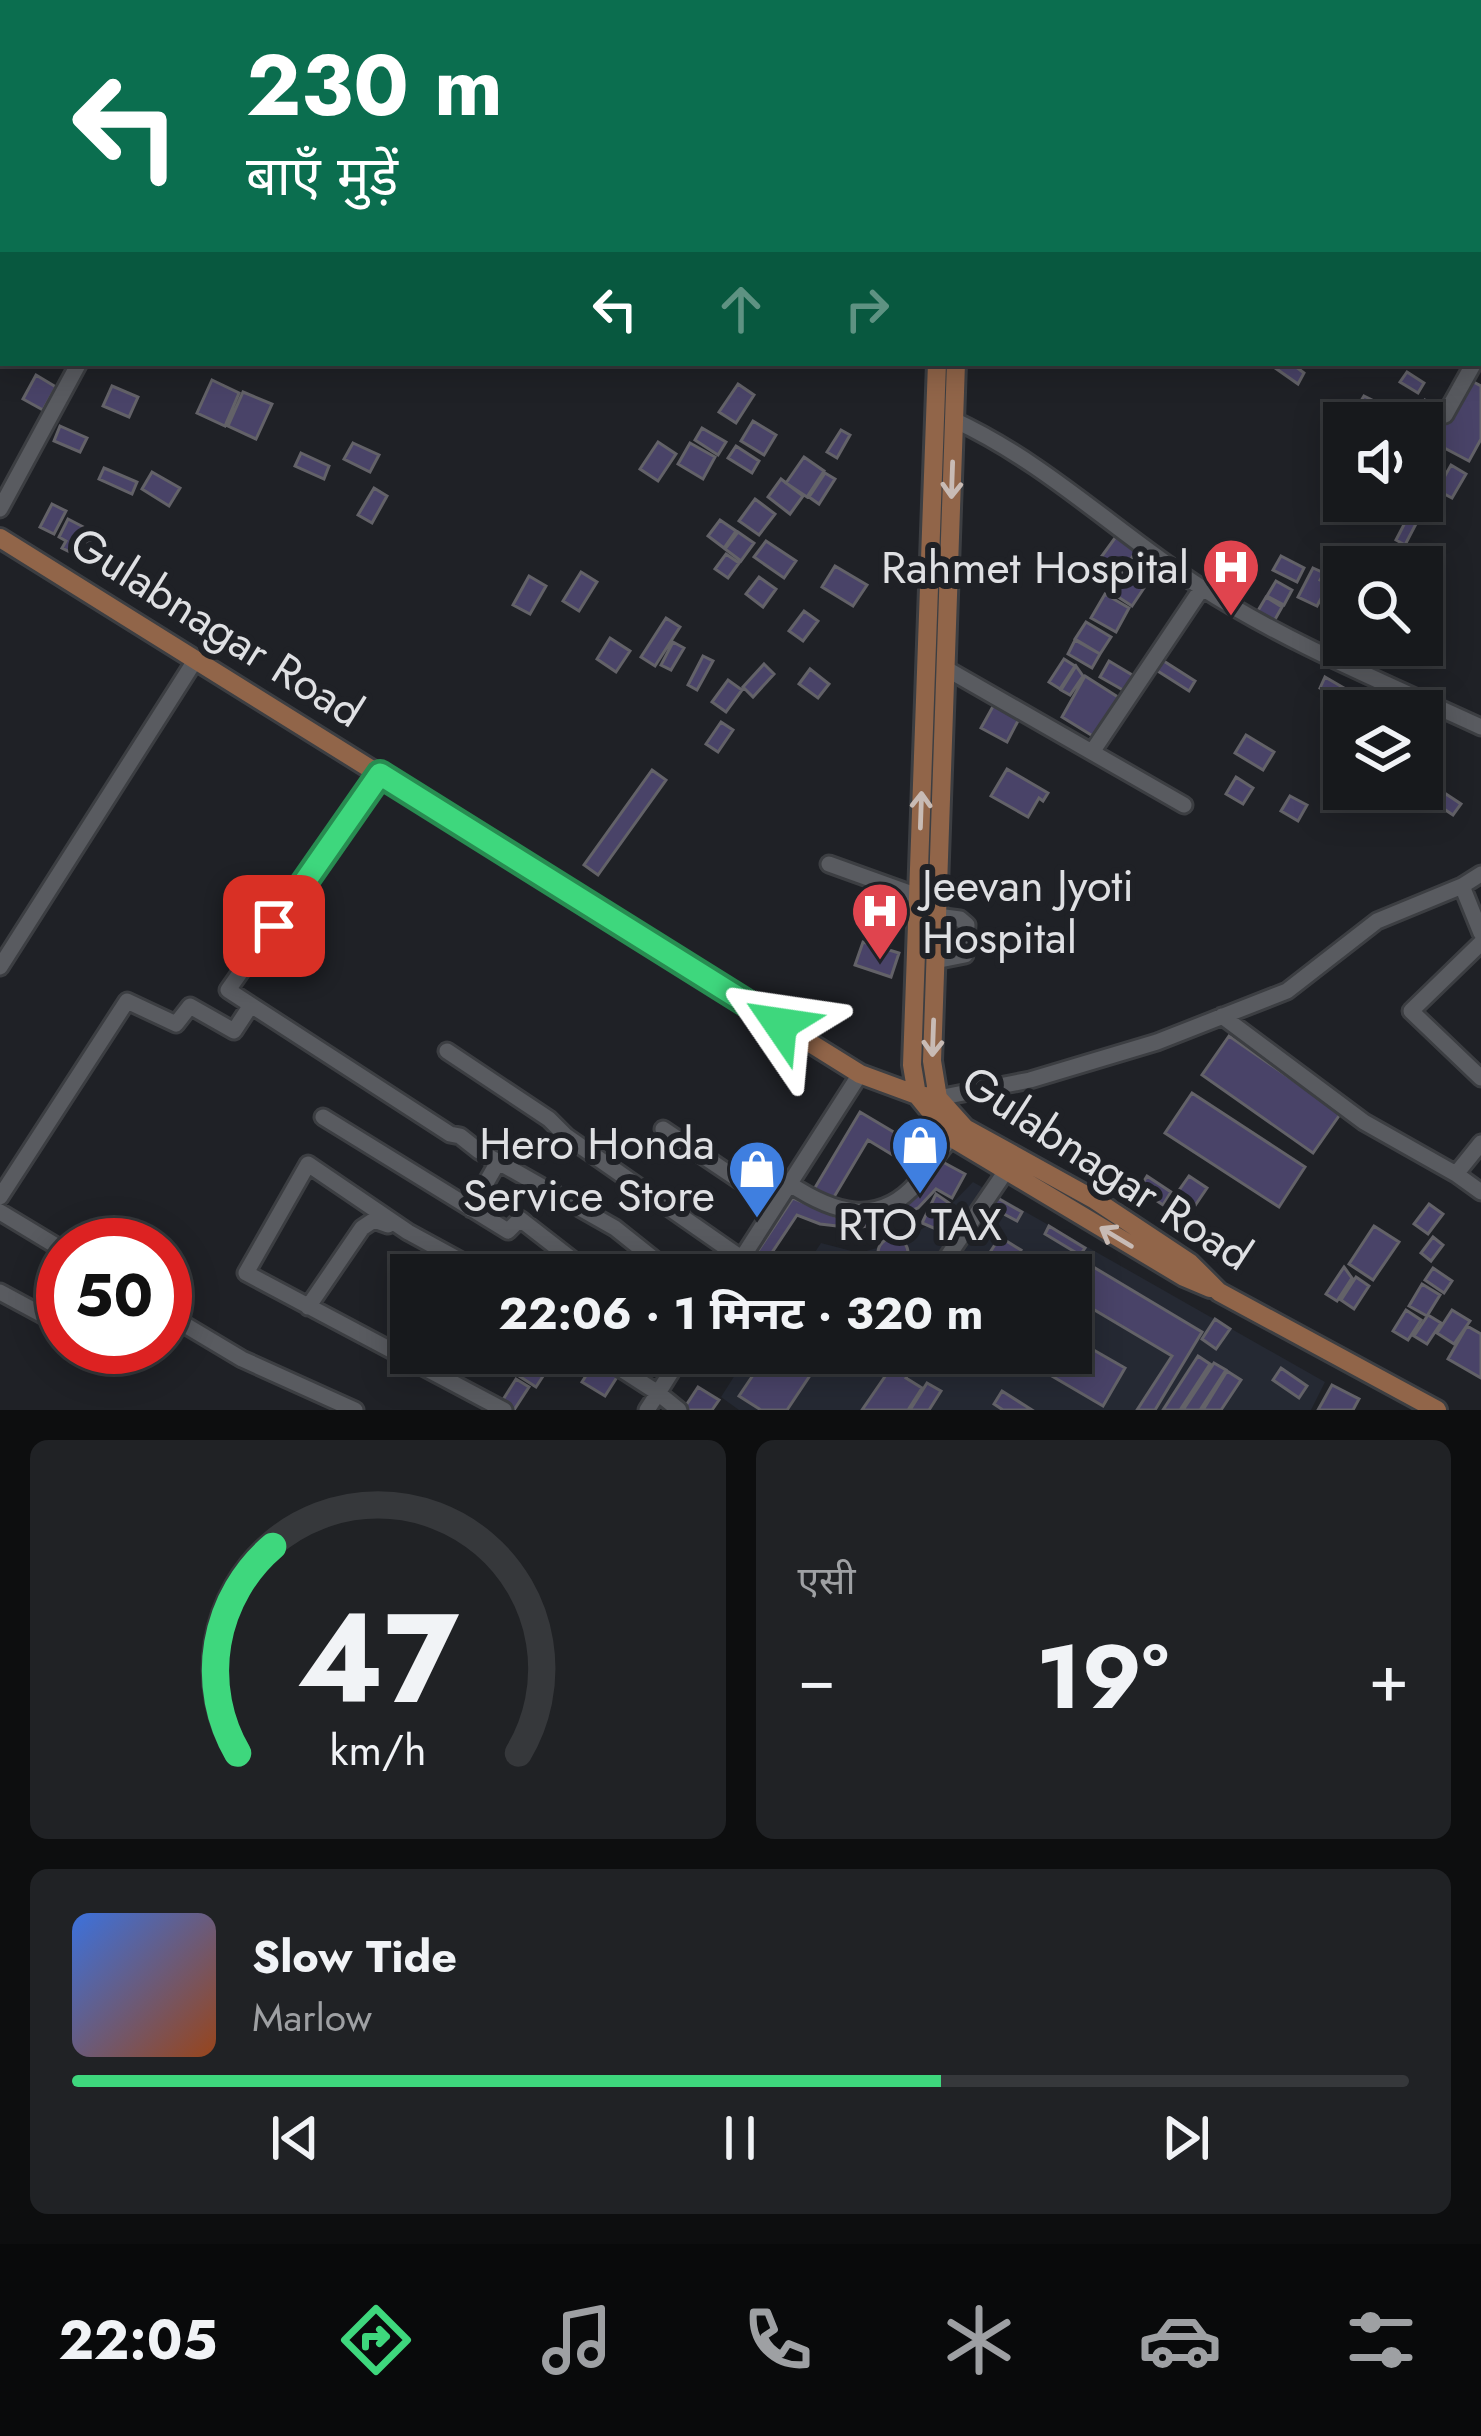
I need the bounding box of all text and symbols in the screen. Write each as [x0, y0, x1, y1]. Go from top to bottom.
text: 230 m [246, 25, 503, 147]
icon: left [48, 48, 204, 204]
text: बाएँ मुड़ें [246, 137, 398, 215]
icon: left [582, 276, 648, 342]
icon: ahead [708, 276, 774, 342]
icon: right [834, 276, 900, 342]
map controls [1323, 402, 1443, 810]
button: sound [1323, 402, 1443, 522]
one-way arrow [940, 460, 963, 499]
street label: Gulabnagar Road [58, 511, 376, 743]
place label: Rahmet Hospital [881, 535, 1189, 600]
hospital icon: Rahmet Hospital [1200, 536, 1262, 618]
button: search [1323, 546, 1443, 666]
button: layers [1323, 690, 1443, 810]
one-way arrow [909, 791, 932, 830]
place label: Jeevan Jyoti Hospital [917, 853, 1134, 970]
pin [223, 875, 325, 977]
hospital icon: Jeevan Jyoti Hospital [849, 880, 911, 962]
icon: arrive [241, 893, 307, 959]
position arrow [717, 961, 843, 1087]
one-way arrow [921, 1018, 944, 1057]
street label: Gulabnagar Road [949, 1050, 1265, 1286]
place label: Hero Honda Service Store [463, 1111, 715, 1228]
shop icon: RTO TAX [889, 1114, 951, 1196]
shop icon: Hero Honda Service Store [726, 1138, 788, 1220]
place label: RTO TAX [838, 1192, 1002, 1257]
speed limit sign: 50 [36, 1218, 192, 1374]
one-way arrow [1100, 1225, 1134, 1249]
text: 22:06 · 1 मिनट · 320 m [499, 1281, 983, 1346]
text: एसी [798, 1552, 856, 1609]
text: 47 [297, 1568, 459, 1749]
text: 19° [1036, 1612, 1169, 1742]
text: − [798, 1630, 836, 1726]
text: + [1368, 1630, 1409, 1726]
text: km/h [329, 1718, 426, 1780]
text: Slow Tide [252, 1924, 457, 1989]
text: Marlow [252, 1989, 372, 2046]
icon: previous [262, 2105, 328, 2171]
icon: pause [707, 2105, 773, 2171]
icon: next [1153, 2105, 1219, 2171]
icon: directions [334, 2298, 418, 2382]
icon: music [535, 2298, 619, 2382]
icon: phone [736, 2298, 820, 2382]
icon: climate [937, 2298, 1021, 2382]
icon: car [1138, 2298, 1222, 2382]
icon: filters [1339, 2298, 1423, 2382]
text: 22:05 [58, 2301, 217, 2379]

